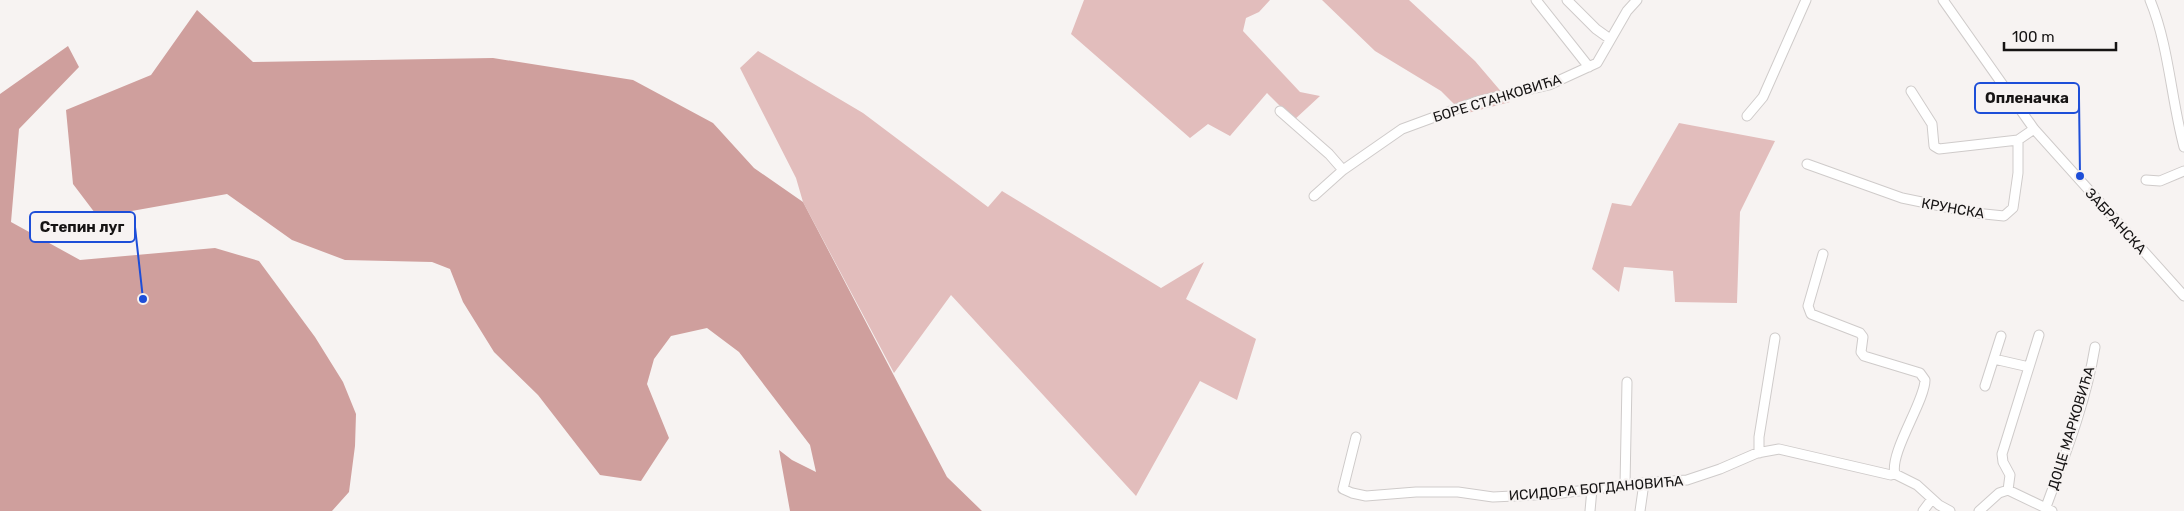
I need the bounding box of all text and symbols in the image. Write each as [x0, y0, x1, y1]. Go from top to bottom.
scale bar [2004, 20, 2116, 52]
text: 100 m [2012, 28, 2054, 46]
street label: БОРЕ СТАНКОВИЋА [1431, 71, 1564, 126]
callout: Опленачка [1975, 83, 2079, 113]
text: Опленачка [1985, 89, 2069, 107]
street label: ЗАБРАНСКА [2082, 185, 2150, 258]
street label: КРУНСКА [1920, 195, 1986, 223]
callout: Степин луг [30, 212, 135, 242]
text: Степин луг [40, 218, 124, 236]
street label: ДОЦЕ МАРКОВИЋА [2045, 364, 2099, 492]
street label: ИСИДОРА БОГДАНОВИЋА [1508, 472, 1685, 505]

